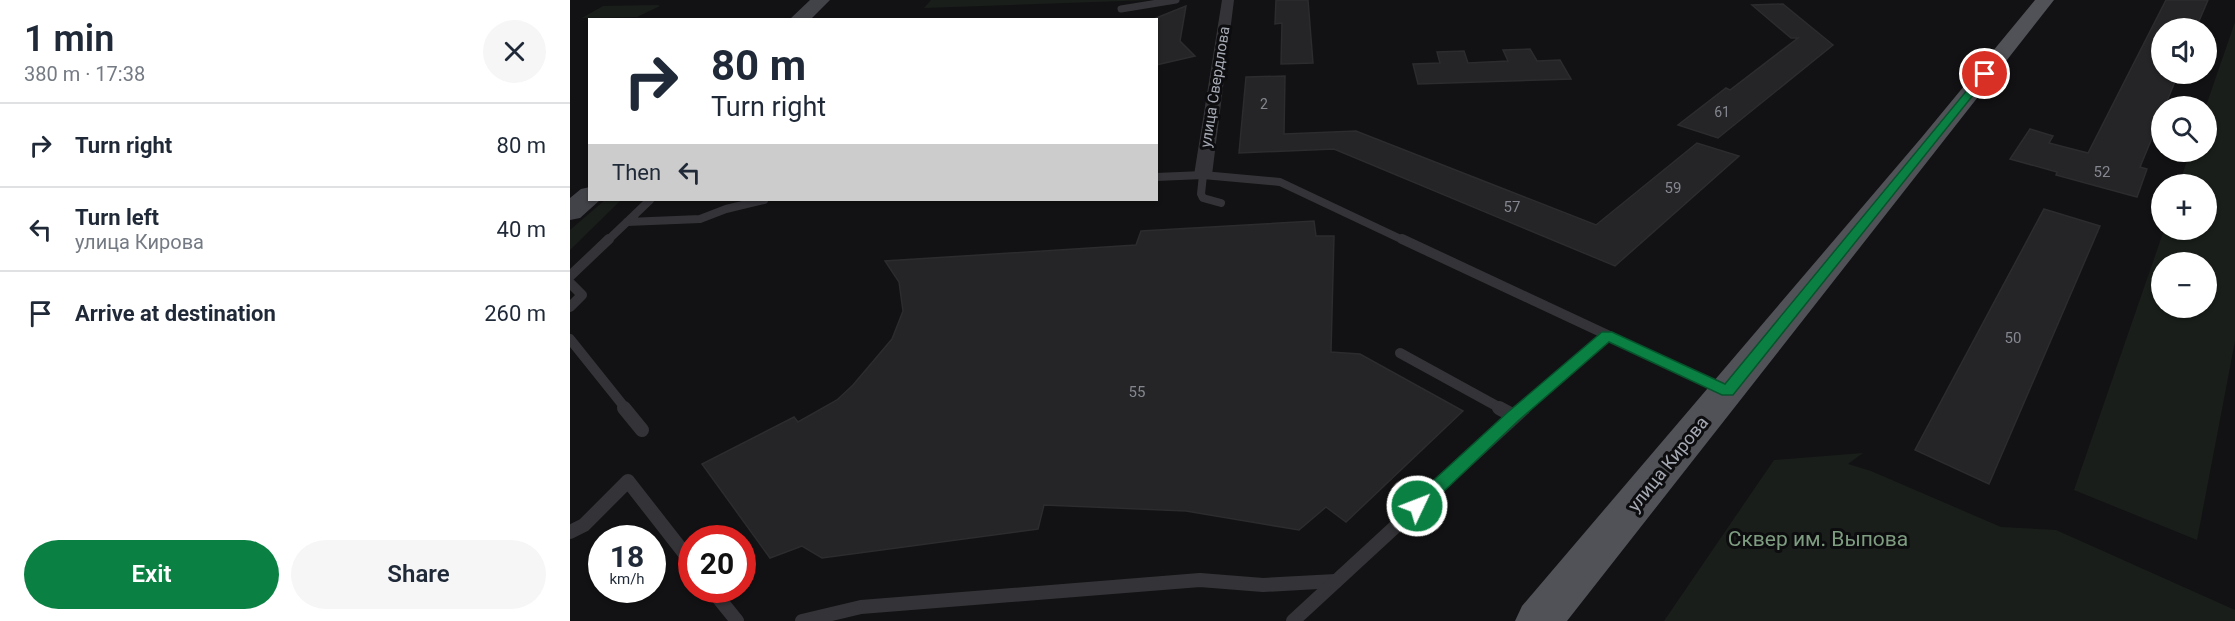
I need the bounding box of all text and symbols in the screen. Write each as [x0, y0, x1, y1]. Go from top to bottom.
text: 1 min [24, 18, 114, 60]
map controls [2151, 18, 2217, 318]
button: sound [2151, 18, 2217, 84]
button: close [483, 20, 546, 83]
street label: улица Свердлова [1197, 25, 1233, 149]
text: 80 m [711, 41, 806, 90]
icon: right [612, 42, 690, 120]
pin [1959, 48, 2010, 99]
icon: arrive [1968, 57, 2001, 90]
text: 380 m · 17:38 [24, 62, 145, 86]
text: Turn right [711, 91, 826, 123]
house number: 2 [1260, 96, 1268, 112]
button: search [2151, 96, 2217, 162]
house number: 61 [1714, 104, 1730, 120]
icon: right [24, 129, 57, 162]
text: Turn right [75, 133, 172, 158]
text: 80 m [497, 133, 546, 158]
icon: left [673, 156, 706, 189]
text: Then [612, 160, 661, 185]
house number: 52 [2094, 163, 2110, 181]
button: + [2151, 174, 2217, 240]
house number: 59 [1665, 179, 1681, 197]
house number: 57 [1504, 198, 1520, 216]
text: Turn left [75, 205, 159, 230]
icon: left [24, 213, 57, 246]
text: 40 m [497, 217, 546, 242]
text: улица Кирова [75, 230, 204, 254]
button: − [2151, 252, 2217, 318]
icon: arrive [24, 297, 57, 330]
text: Arrive at destination [75, 301, 276, 326]
text: 260 m [484, 301, 546, 326]
house number: 50 [2005, 329, 2021, 347]
house number: 55 [1129, 383, 1145, 401]
street label: улица Кирова [1623, 412, 1712, 515]
position arrow [1385, 474, 1449, 538]
speed limit sign: 20 [678, 525, 756, 603]
park label: Сквер им. Выпова [1728, 527, 1908, 551]
text: 18 [610, 539, 644, 574]
button: Exit [24, 540, 279, 609]
button: Share [291, 540, 546, 609]
text: km/h [609, 570, 645, 588]

